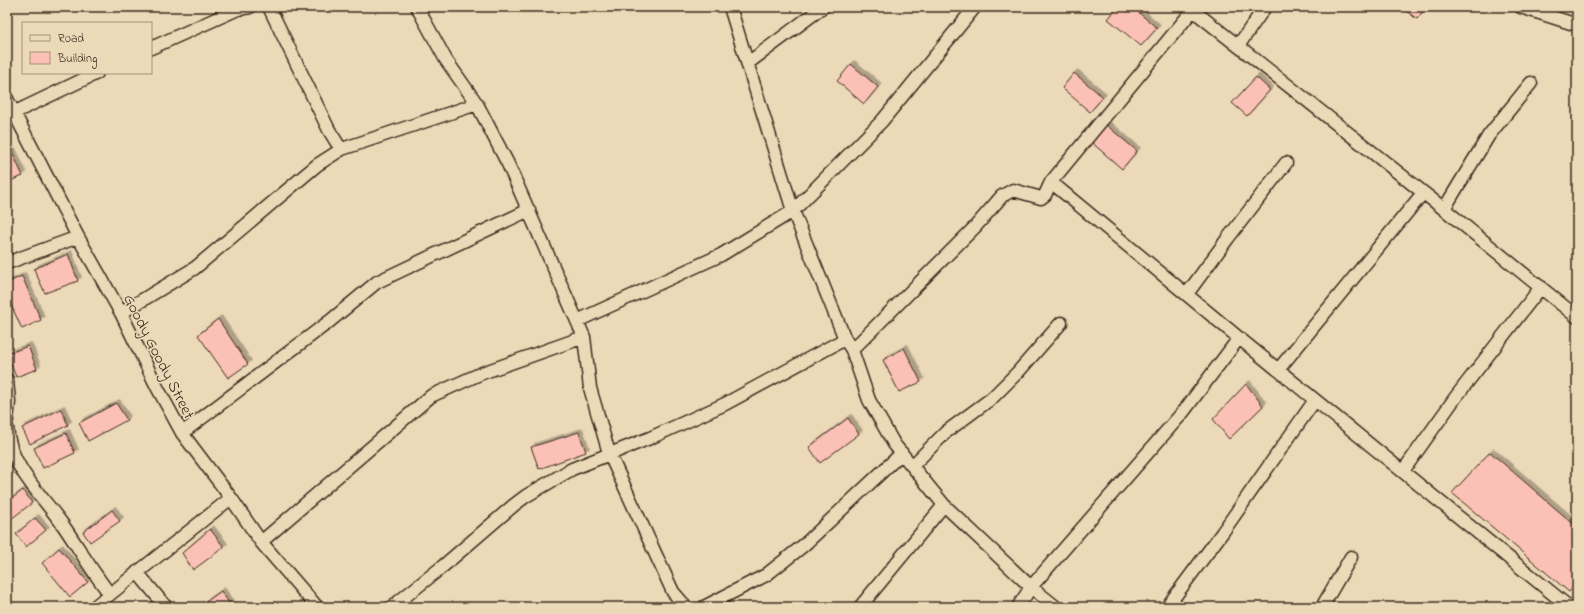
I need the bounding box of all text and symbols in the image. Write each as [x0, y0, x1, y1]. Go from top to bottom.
legend [22, 22, 152, 74]
text: Road [58, 30, 84, 48]
text: Building [57, 50, 97, 69]
street label: Goody Goody Street [116, 290, 200, 424]

